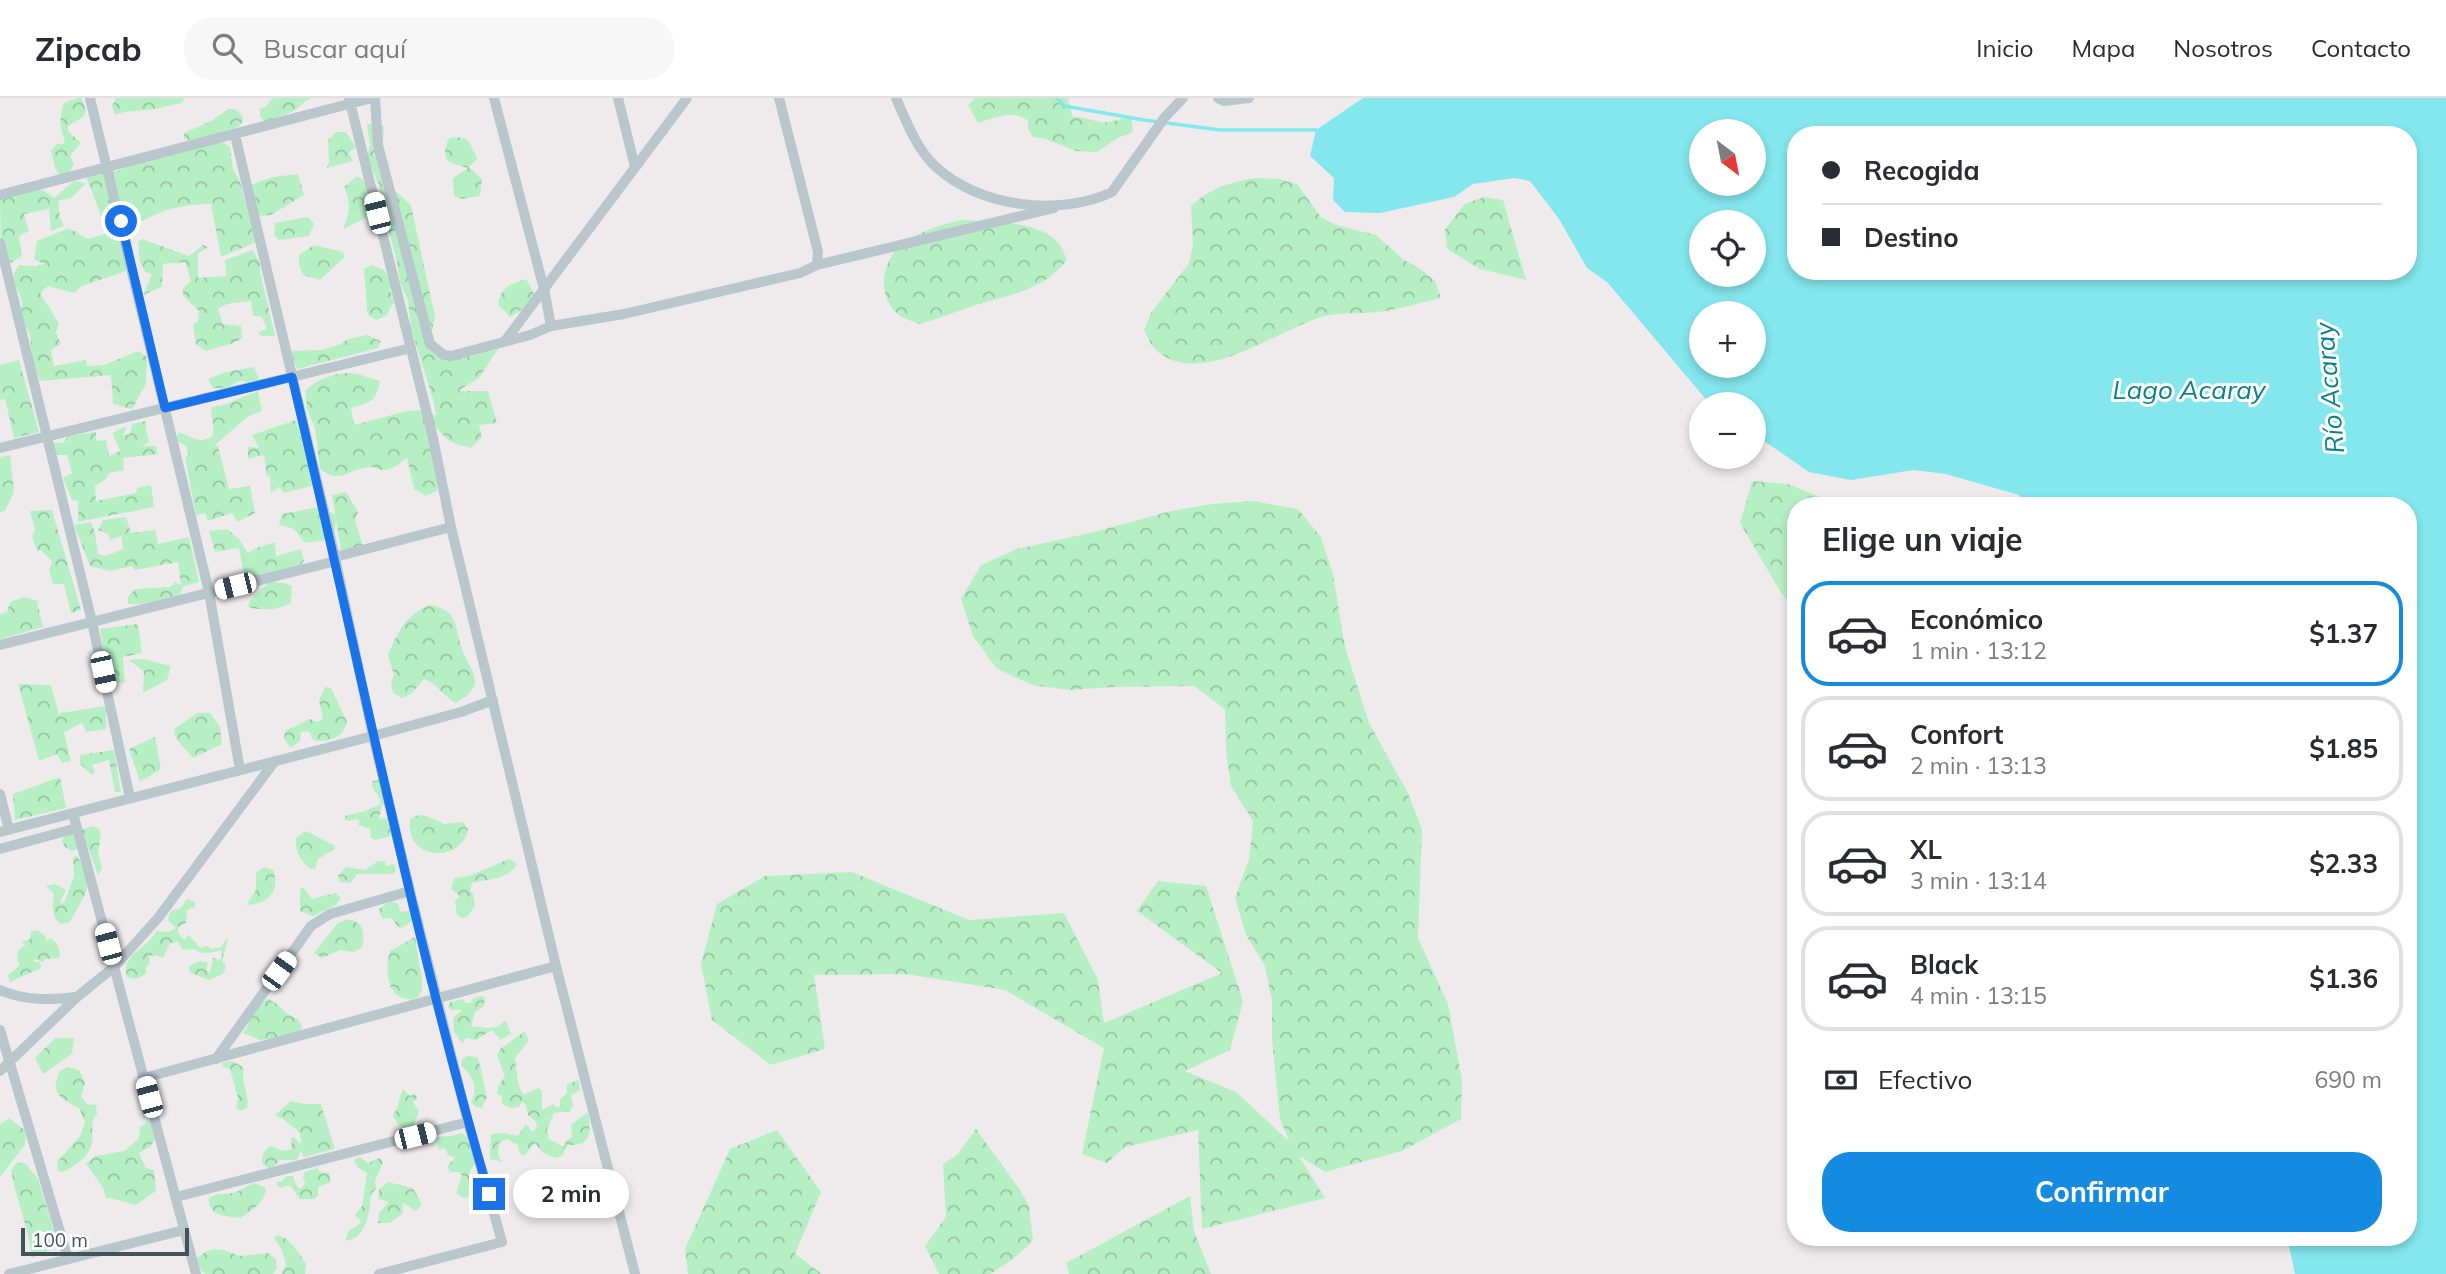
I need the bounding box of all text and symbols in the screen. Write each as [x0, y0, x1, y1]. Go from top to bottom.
search box [184, 17, 674, 80]
text: Zipcab [35, 28, 142, 69]
icon: search [208, 29, 246, 67]
text: Buscar aquí [264, 32, 406, 65]
text: Inicio [1976, 33, 2033, 63]
text: Mapa [2071, 33, 2135, 63]
text: Nosotros [2173, 33, 2273, 63]
text: Contacto [2311, 33, 2411, 63]
north arrow [1689, 119, 1766, 196]
map controls [1689, 119, 1766, 469]
text: Recogida [1864, 154, 1980, 187]
car [362, 190, 393, 236]
route start [105, 205, 137, 237]
button: locate [1689, 210, 1766, 287]
text: Destino [1864, 221, 1959, 254]
button: + [1689, 301, 1766, 378]
water label: Río Acaray [2307, 320, 2351, 455]
water label: Lago Acaray [2112, 373, 2267, 406]
button: − [1689, 392, 1766, 469]
text: Elige un viaje [1822, 519, 2023, 559]
car [213, 571, 258, 601]
icon: car [1826, 602, 1889, 665]
text: Económico [1910, 603, 2043, 636]
text: $1.37 [2309, 617, 2378, 650]
text: 1 min · 13:12 [1910, 636, 2047, 665]
car [89, 649, 118, 695]
icon: car [1826, 717, 1889, 780]
text: Confort [1910, 718, 2003, 751]
text: $1.85 [2309, 732, 2378, 765]
text: 2 min · 13:13 [1910, 751, 2047, 780]
icon: car [1826, 832, 1889, 895]
text: XL [1910, 833, 1942, 866]
text: $2.33 [2309, 847, 2378, 880]
text: 3 min · 13:14 [1910, 866, 2047, 895]
car [93, 921, 124, 967]
icon: car [1826, 947, 1889, 1010]
car [259, 948, 300, 994]
text: Black [1910, 948, 1978, 981]
text: $1.36 [2309, 962, 2378, 995]
text: 4 min · 13:15 [1910, 981, 2047, 1010]
icon: cash [1822, 1061, 1860, 1099]
text: Efectivo [1878, 1063, 1972, 1096]
text: 690 m [2314, 1065, 2382, 1094]
car [134, 1074, 165, 1120]
car [393, 1121, 438, 1151]
button: Confirmar [1822, 1152, 2382, 1232]
callout: 2 min [514, 1170, 629, 1218]
route end [473, 1178, 505, 1210]
text: 2 min [541, 1179, 601, 1208]
scale bar [21, 1225, 189, 1257]
text: 100 m [32, 1228, 88, 1252]

